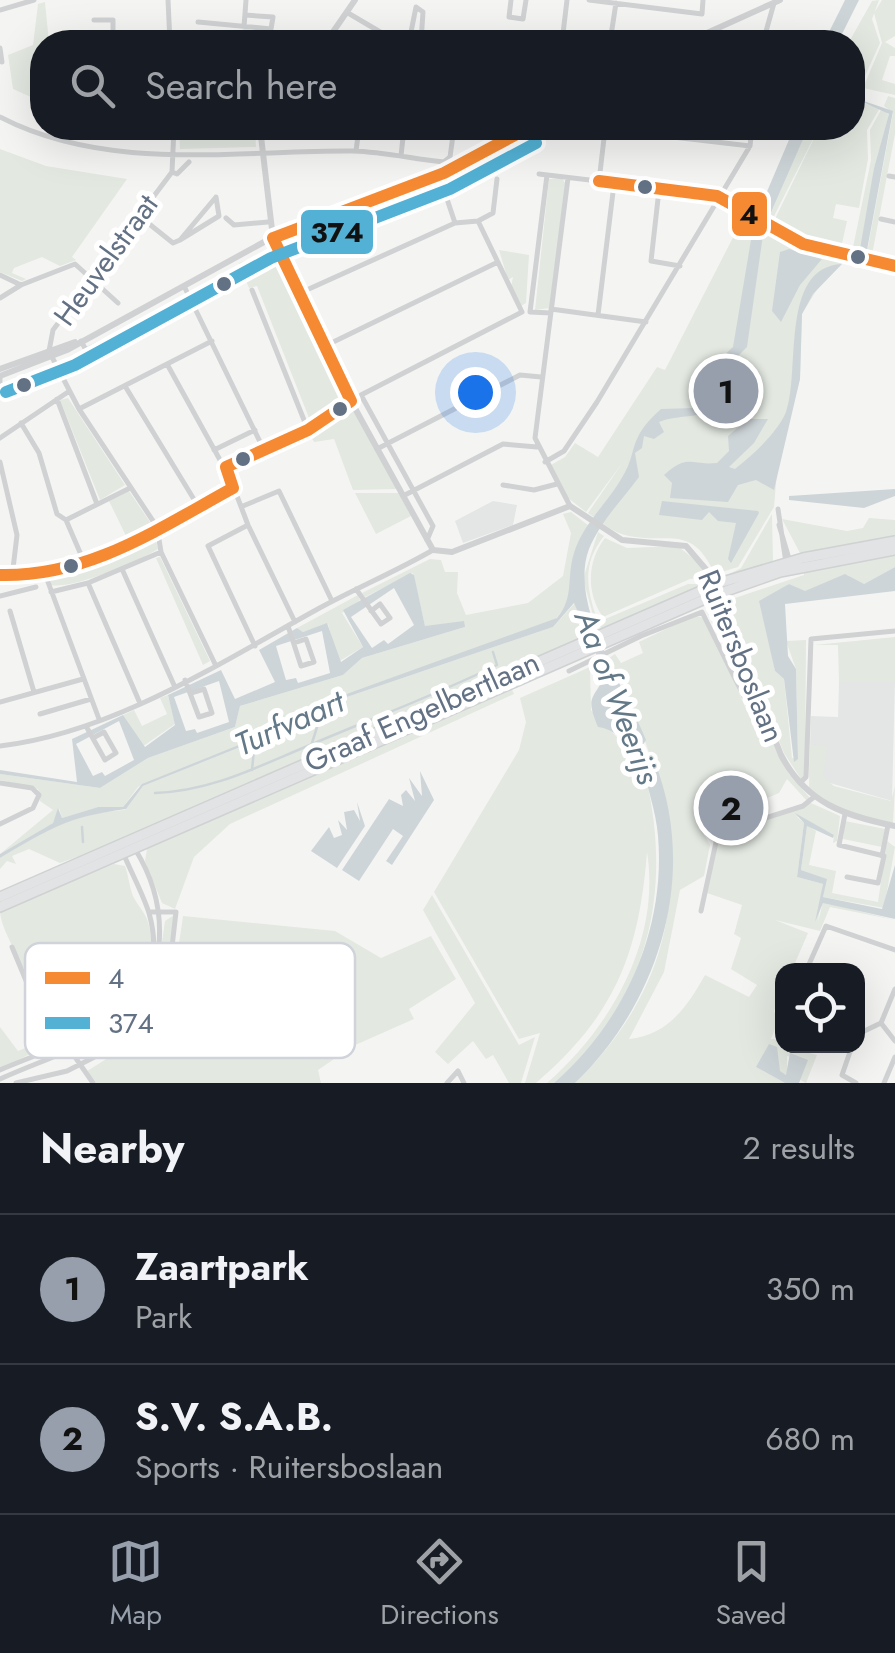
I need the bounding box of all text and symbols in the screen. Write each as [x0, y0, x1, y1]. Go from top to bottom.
search box [30, 30, 865, 140]
icon: search [65, 58, 120, 113]
text: Search here [145, 58, 337, 113]
unlabelled marker [635, 177, 655, 197]
street label: Heuvelstraat [43, 184, 169, 334]
line badge: 4 [730, 190, 769, 238]
text: 4 [739, 194, 759, 235]
line badge: 374 [299, 208, 375, 256]
text: 374 [310, 212, 364, 253]
unlabelled marker [848, 247, 868, 267]
unlabelled marker [214, 274, 234, 294]
pin: 1 [694, 354, 758, 428]
your location [450, 367, 501, 418]
unlabelled marker [14, 375, 34, 395]
unlabelled marker [330, 399, 350, 419]
unlabelled marker [233, 449, 253, 469]
unlabelled marker [61, 556, 81, 576]
street label: Ruitersboslaan [687, 563, 796, 748]
water label: Aa of Weerijs [562, 603, 671, 791]
street label: Graaf Engelbertlaan [297, 640, 546, 783]
water label: Turfvaart [227, 678, 353, 767]
pin: 2 [698, 770, 764, 846]
legend [25, 943, 355, 1058]
text: 4 [108, 958, 124, 999]
map controls [775, 963, 865, 1053]
button: locate [775, 963, 865, 1053]
text: 374 [108, 1003, 154, 1044]
text: Nearby [40, 1118, 184, 1179]
text: 2 results [743, 1125, 855, 1171]
text: Zaartpark [135, 1239, 309, 1294]
text: 1 [64, 1266, 81, 1312]
text: 350 m [766, 1266, 855, 1312]
text: Park [135, 1294, 192, 1340]
text: S.V. S.A.B. [135, 1389, 333, 1444]
text: 2 [62, 1416, 83, 1462]
text: 680 m [765, 1416, 855, 1462]
text: Sports · Ruitersboslaan [135, 1444, 443, 1490]
tab: Map [108, 1534, 163, 1635]
tab: Directions [380, 1534, 499, 1635]
tab: Saved [716, 1534, 787, 1635]

